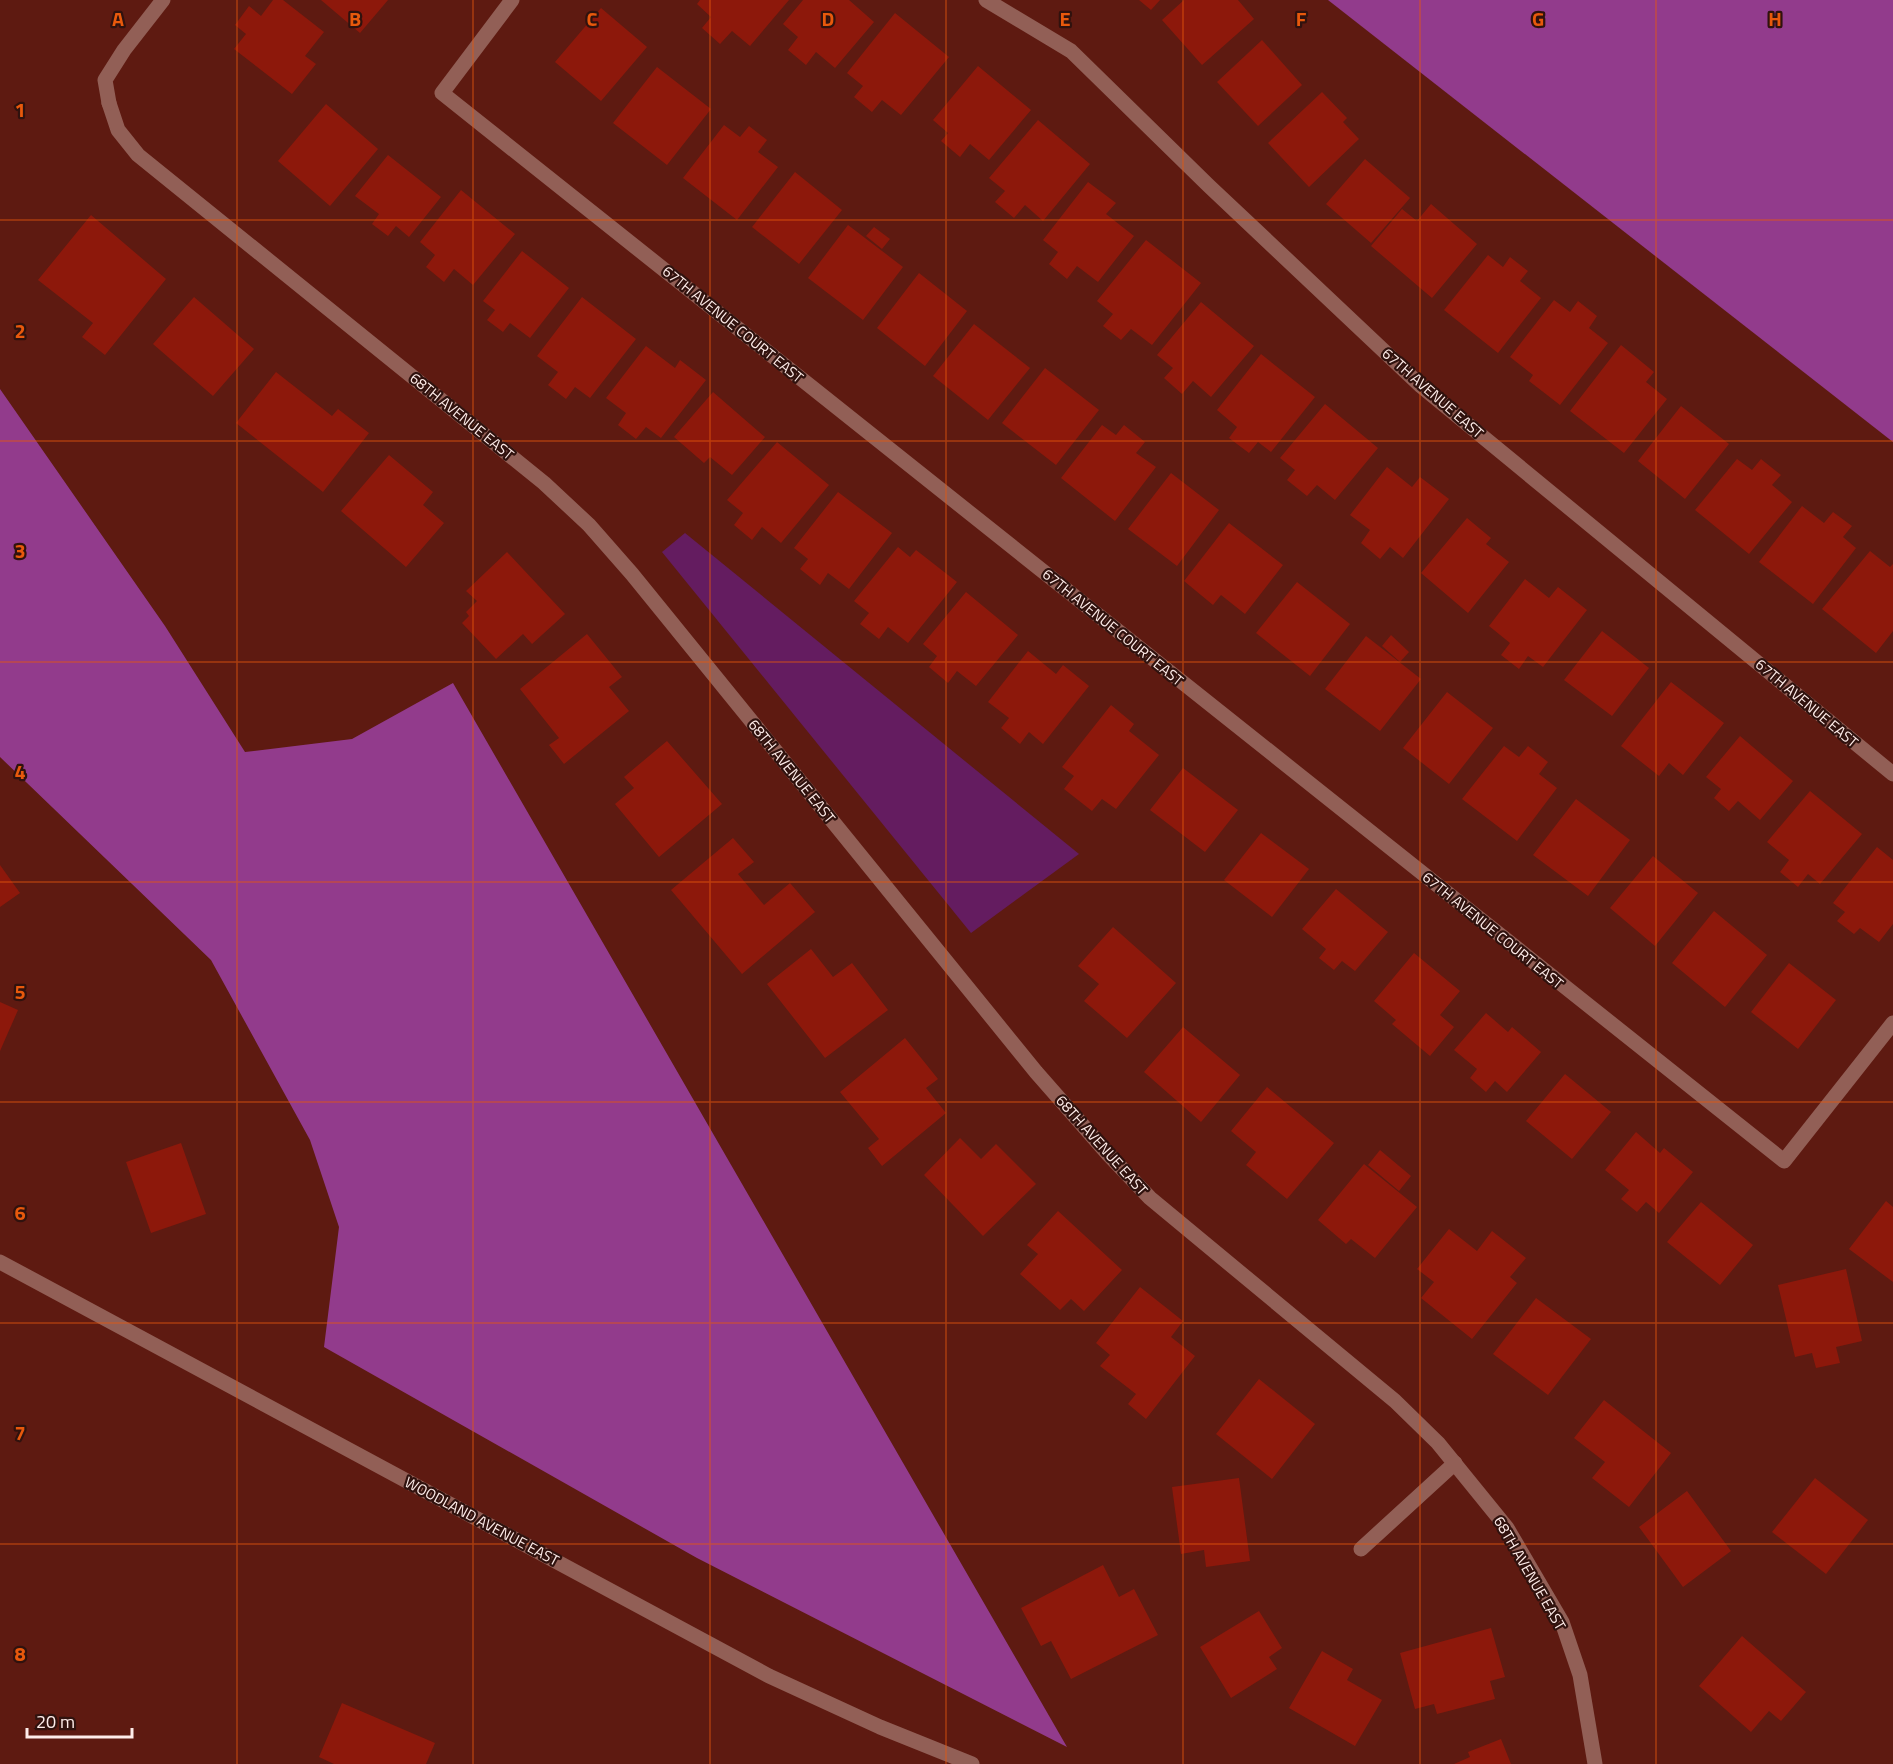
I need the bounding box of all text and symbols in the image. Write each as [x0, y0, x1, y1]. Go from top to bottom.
text: A [112, 3, 124, 34]
text: B [349, 3, 361, 34]
text: C [587, 3, 598, 34]
text: D [822, 3, 834, 34]
text: E [1059, 3, 1071, 34]
text: F [1296, 3, 1307, 34]
text: G [1532, 3, 1544, 34]
text: H [1768, 3, 1782, 34]
text: 1 [14, 94, 26, 125]
street label: 67TH AVENUE COURT EAST [657, 260, 809, 388]
text: 2 [14, 315, 26, 346]
street label: 67TH AVENUE EAST [1377, 342, 1489, 444]
street label: 68TH AVENUE EAST [405, 367, 519, 465]
text: 3 [14, 535, 26, 566]
street label: 67TH AVENUE COURT EAST [1037, 563, 1189, 691]
street label: 67TH AVENUE EAST [1750, 653, 1864, 753]
street label: 68TH AVENUE EAST [743, 714, 841, 828]
text: 4 [14, 756, 26, 787]
street label: 67TH AVENUE COURT EAST [1417, 866, 1569, 994]
text: 5 [14, 976, 26, 1007]
street label: 68TH AVENUE EAST [1051, 1090, 1154, 1200]
text: 6 [14, 1197, 26, 1228]
text: 7 [14, 1417, 26, 1448]
street label: WOODLAND AVENUE EAST [401, 1470, 563, 1572]
street label: 68TH AVENUE EAST [1488, 1512, 1572, 1634]
text: 8 [14, 1638, 26, 1669]
scale bar [27, 1701, 132, 1739]
text: 20 m [36, 1708, 75, 1735]

